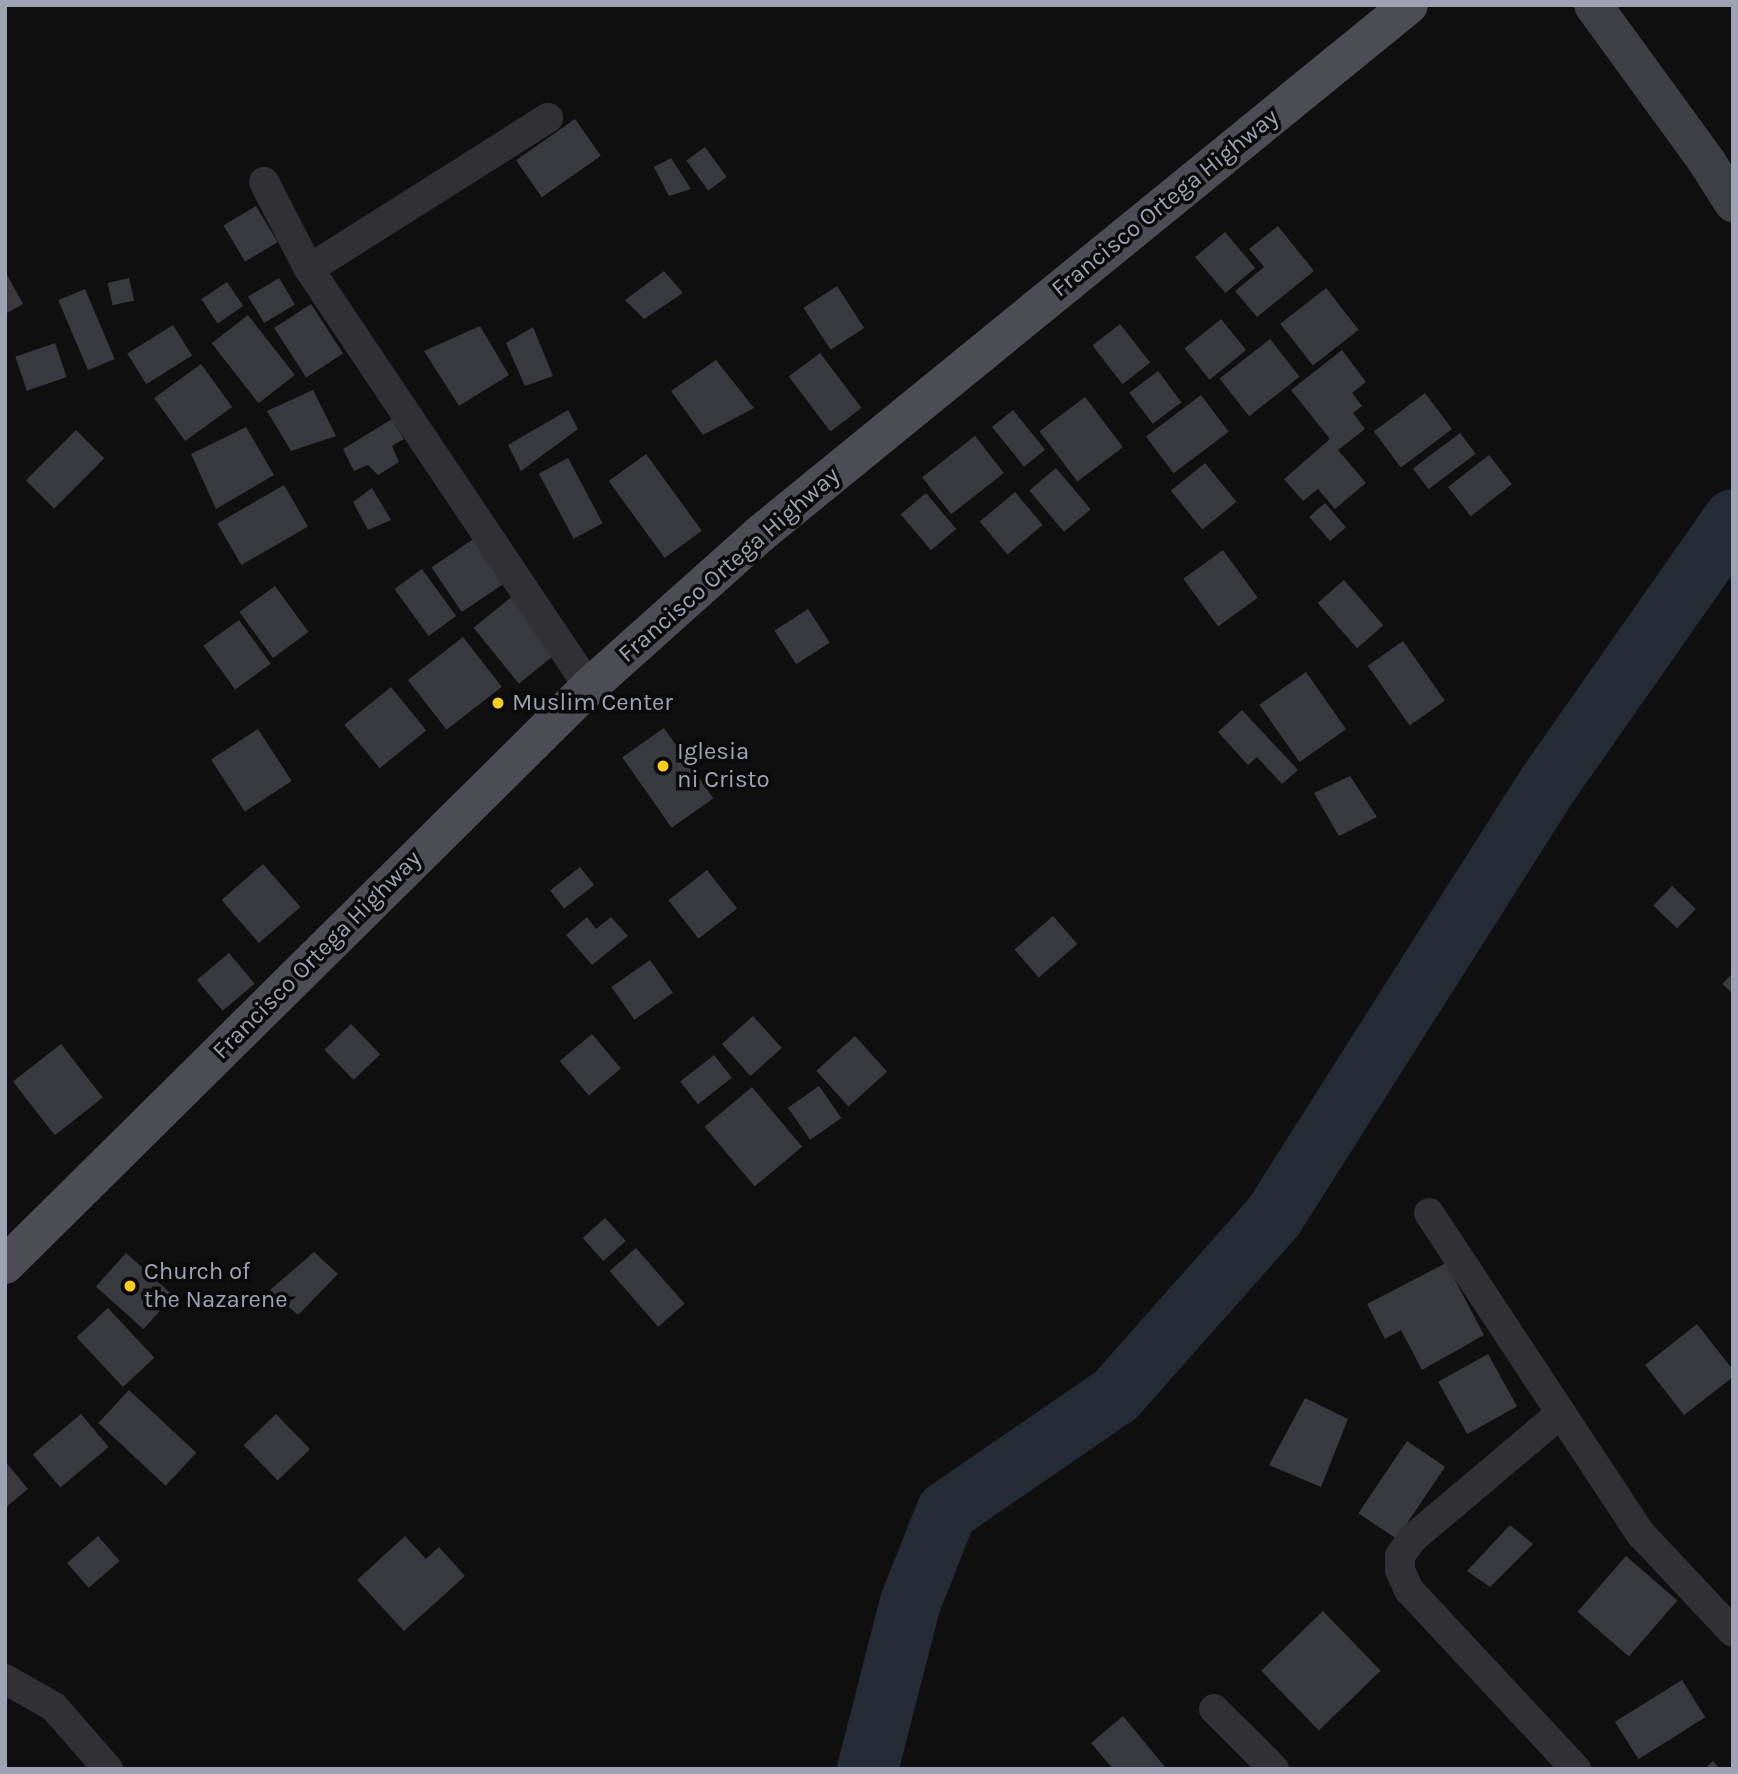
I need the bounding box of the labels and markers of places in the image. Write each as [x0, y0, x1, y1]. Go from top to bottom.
place label: Muslim Center [512, 689, 673, 717]
marker: Muslim Center [490, 695, 506, 711]
place label: Iglesia ni Cristo [677, 738, 770, 794]
marker: Iglesia ni Cristo [655, 758, 671, 774]
place label: Church of the Nazarene [144, 1258, 288, 1314]
marker: Church of the Nazarene [122, 1278, 138, 1294]

